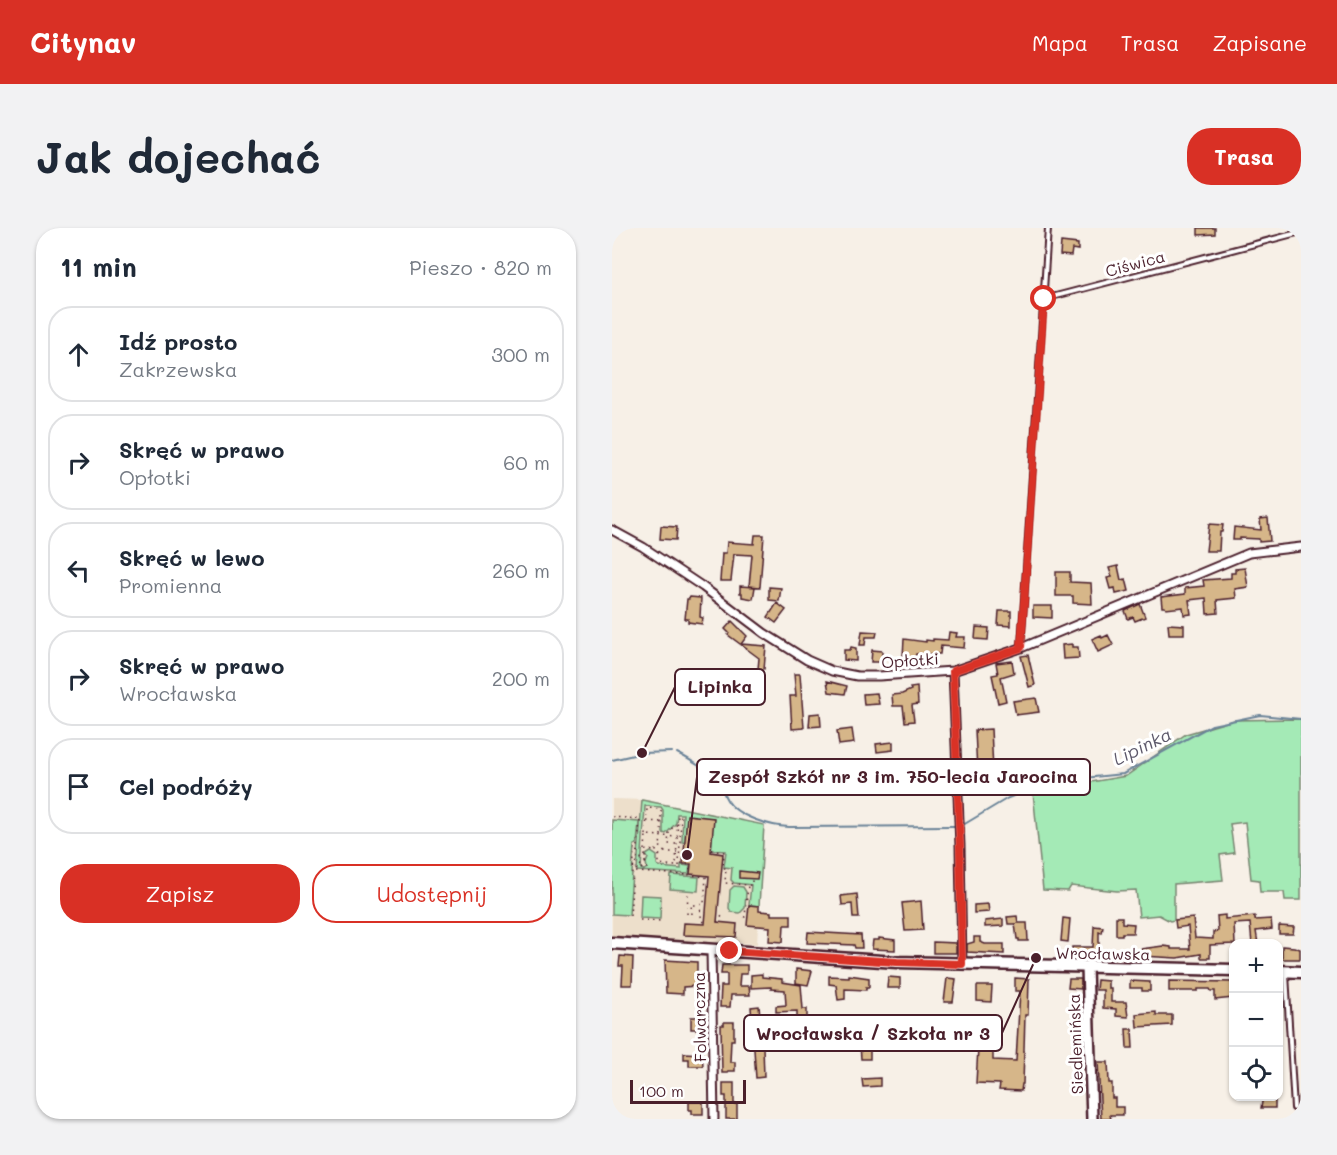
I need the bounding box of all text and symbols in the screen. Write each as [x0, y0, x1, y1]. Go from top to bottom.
text: Citynav [30, 24, 136, 60]
text: Mapa [1032, 29, 1088, 56]
text: Trasa [1121, 29, 1179, 56]
text: Zapisane [1212, 29, 1307, 56]
button: Trasa [1187, 128, 1301, 185]
text: Jak dojechać [36, 129, 321, 184]
street label: Ciświca [1103, 245, 1167, 281]
text: 11 min [60, 250, 137, 284]
text: Pieszo · 820 m [409, 254, 552, 280]
route start [1030, 285, 1056, 311]
text: Idź prosto [119, 327, 237, 356]
icon: ahead [62, 338, 95, 371]
text: 300 m [491, 341, 550, 367]
text: Zakrzewska [119, 356, 237, 382]
text: Skręć w prawo [119, 435, 284, 464]
icon: right [62, 446, 95, 479]
text: 60 m [503, 449, 550, 475]
text: Opłotki [119, 464, 191, 490]
text: Skręć w lewo [119, 543, 265, 572]
icon: left [62, 554, 95, 587]
text: 260 m [492, 557, 550, 583]
text: Promienna [119, 572, 222, 598]
street label: Opłotki [881, 648, 939, 672]
text: Skręć w prawo [119, 651, 284, 680]
icon: right [62, 662, 95, 695]
text: 200 m [492, 665, 550, 691]
callout: Lipinka [675, 669, 765, 705]
text: Lipinka [687, 674, 753, 698]
text: Wrocławska [119, 680, 237, 706]
water label: Lipinka [1109, 722, 1175, 770]
callout: Zespół Szkół nr 3 im. 750-lecia Jarocina [697, 759, 1090, 795]
text: Zespół Szkół nr 3 im. 750-lecia Jarocina [708, 764, 1078, 788]
icon: arrive [62, 770, 95, 803]
text: Cel podróży [119, 772, 253, 801]
button: Zapisz [60, 864, 300, 923]
button: Udostępnij [312, 864, 552, 923]
route end [716, 937, 742, 963]
map controls [1229, 939, 1283, 1101]
button: + [1229, 939, 1283, 993]
street label: Wrocławska [1056, 942, 1150, 964]
street label: Folwarczna [688, 972, 710, 1062]
street label: Siedlemińska [1063, 993, 1087, 1095]
button: − [1229, 993, 1283, 1047]
callout: Wrocławska / Szkoła nr 3 [744, 1015, 1002, 1051]
text: Wrocławska / Szkoła nr 3 [756, 1021, 990, 1045]
button: locate [1229, 1047, 1283, 1101]
scale bar [630, 1077, 746, 1104]
text: 100 m [639, 1080, 684, 1101]

